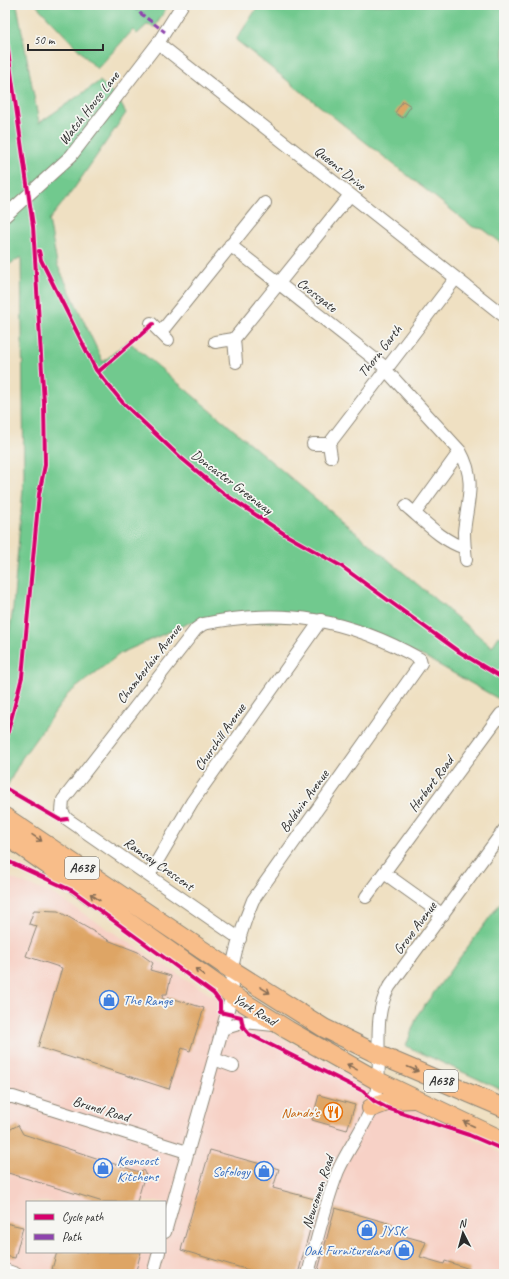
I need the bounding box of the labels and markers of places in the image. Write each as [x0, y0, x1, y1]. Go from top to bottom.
shop icon: The Range [98, 989, 120, 1011]
place label: The Range [123, 992, 174, 1009]
restaurant icon: Nando's [322, 1101, 344, 1123]
place label: Nando's [281, 1104, 320, 1121]
place label: Keencost Kitchens [117, 1152, 159, 1185]
shop icon: Keencost Kitchens [92, 1157, 114, 1179]
shop icon: Sofology [253, 1160, 275, 1182]
place label: Sofology [212, 1163, 251, 1180]
shop icon: JYSK [356, 1219, 378, 1241]
place label: JYSK [380, 1222, 409, 1239]
shop icon: Oak Furnitureland [393, 1239, 415, 1261]
place label: Oak Furnitureland [304, 1242, 392, 1259]

